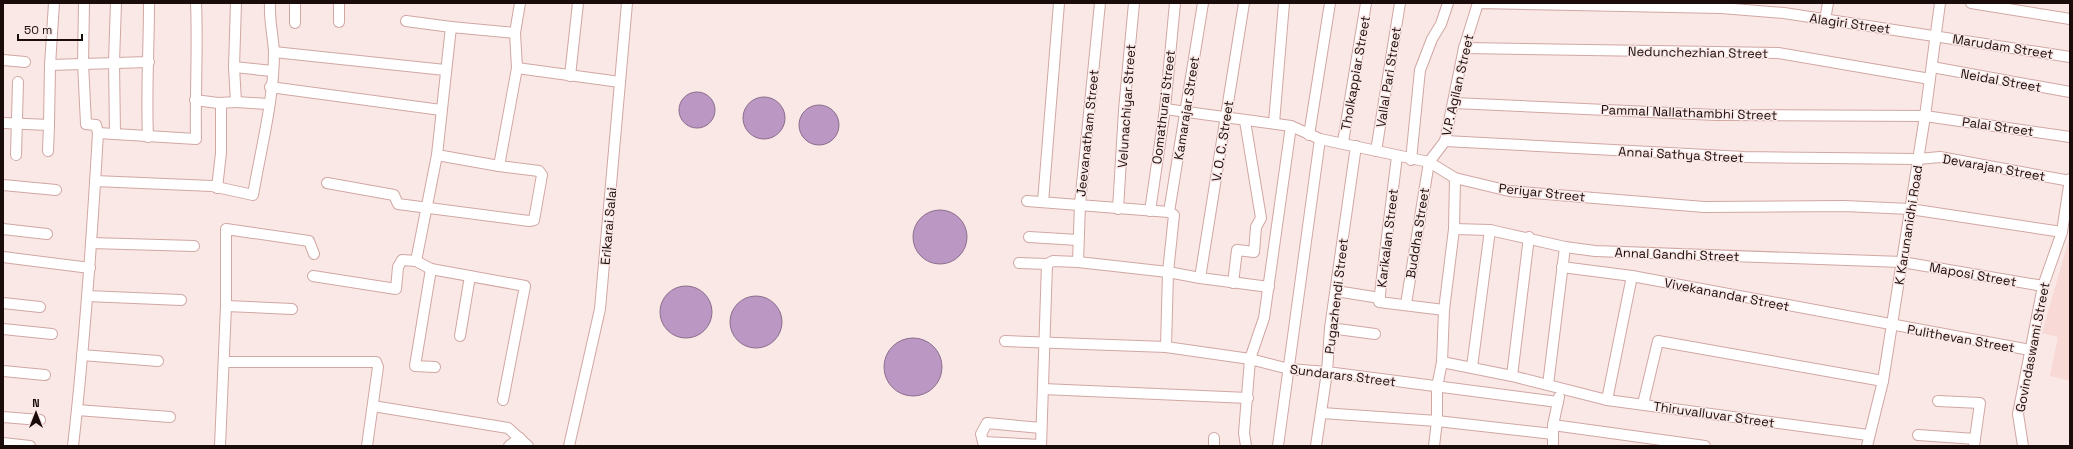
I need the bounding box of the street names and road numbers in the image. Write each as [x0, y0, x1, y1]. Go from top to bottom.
street label: Alagiri Street [1808, 9, 1891, 38]
street label: Tholkappiar Street [1337, 14, 1374, 132]
street label: Vallal Pari Street [1372, 26, 1405, 129]
street label: Marudam Street [1951, 30, 2054, 63]
street label: V.P. Agilan Street [1437, 32, 1477, 138]
street label: Nedunchezhian Street [1628, 43, 1768, 62]
street label: Velunachiyar Street [1114, 44, 1139, 168]
street label: Oomathurai Street [1148, 49, 1179, 165]
street label: Kamarajar Street [1170, 55, 1203, 161]
street label: Neidal Street [1959, 65, 2043, 96]
street label: Jeevanatham Street [1072, 69, 1103, 197]
street label: V. O. C. Street [1208, 99, 1237, 183]
street label: Pammal Nallathambhi Street [1601, 101, 1777, 124]
street label: Palai Street [1961, 113, 2035, 140]
street label: Annai Sathya Street [1618, 143, 1744, 166]
street label: Devarajan Street [1941, 150, 2047, 185]
street label: K Karunanidhi Road [1891, 164, 1926, 286]
street label: Periyar Street [1498, 180, 1586, 205]
street label: Buddha Street [1402, 186, 1433, 280]
street label: Erikarai Salai [597, 187, 620, 265]
street label: Karikalan Street [1373, 188, 1402, 288]
street label: Pugazhendi Street [1321, 237, 1352, 355]
street label: Annal Gandhi Street [1614, 244, 1740, 265]
street label: Maposi Street [1928, 258, 2018, 291]
street label: Vivekanandar Street [1663, 274, 1791, 315]
street label: Govindaswami Street [2012, 281, 2053, 414]
street label: Pulithevan Street [1906, 321, 2016, 356]
street label: Sundarars Street [1289, 361, 1397, 390]
street label: Thiruvalluvar Street [1652, 398, 1776, 431]

